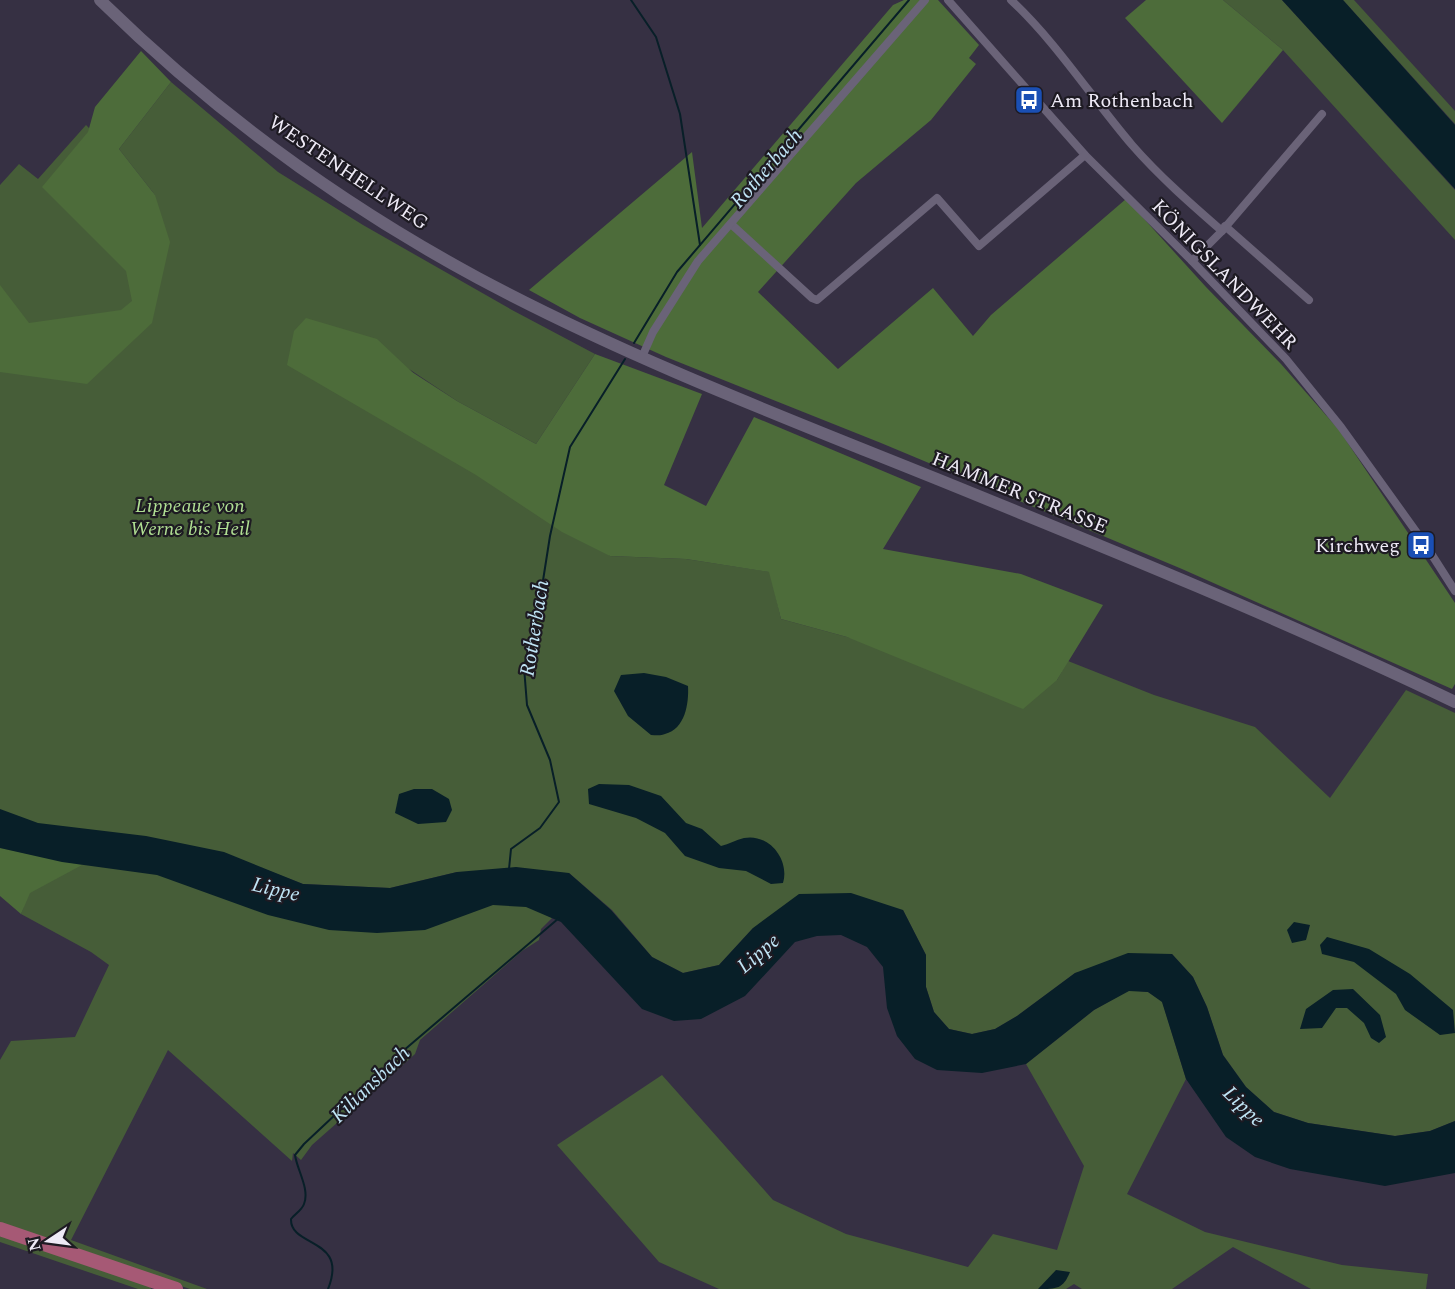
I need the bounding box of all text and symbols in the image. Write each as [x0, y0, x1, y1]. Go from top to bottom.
bus stop icon: Am Rothenbach [1013, 84, 1045, 116]
place label: Am Rothenbach [1050, 86, 1193, 116]
street label: WESTENHELLWEG [262, 108, 435, 238]
water label: Rotherbach [723, 121, 811, 216]
street label: KÖNIGSLANDWEHR [1144, 193, 1305, 357]
street label: HAMMER STRASSE [927, 444, 1112, 542]
park label: Lippeaue von Werne bis Heil [130, 491, 250, 544]
bus stop icon: Kirchweg [1405, 529, 1437, 561]
place label: Kirchweg [1315, 531, 1400, 561]
water label: Rotherbach [512, 577, 558, 679]
water label: Lippe [248, 869, 303, 911]
water label: Lippe [730, 926, 788, 982]
water label: Kiliansbach [323, 1038, 418, 1131]
water label: Lippe [1215, 1078, 1272, 1135]
north arrow [18, 1211, 78, 1271]
text: N [21, 1235, 48, 1253]

